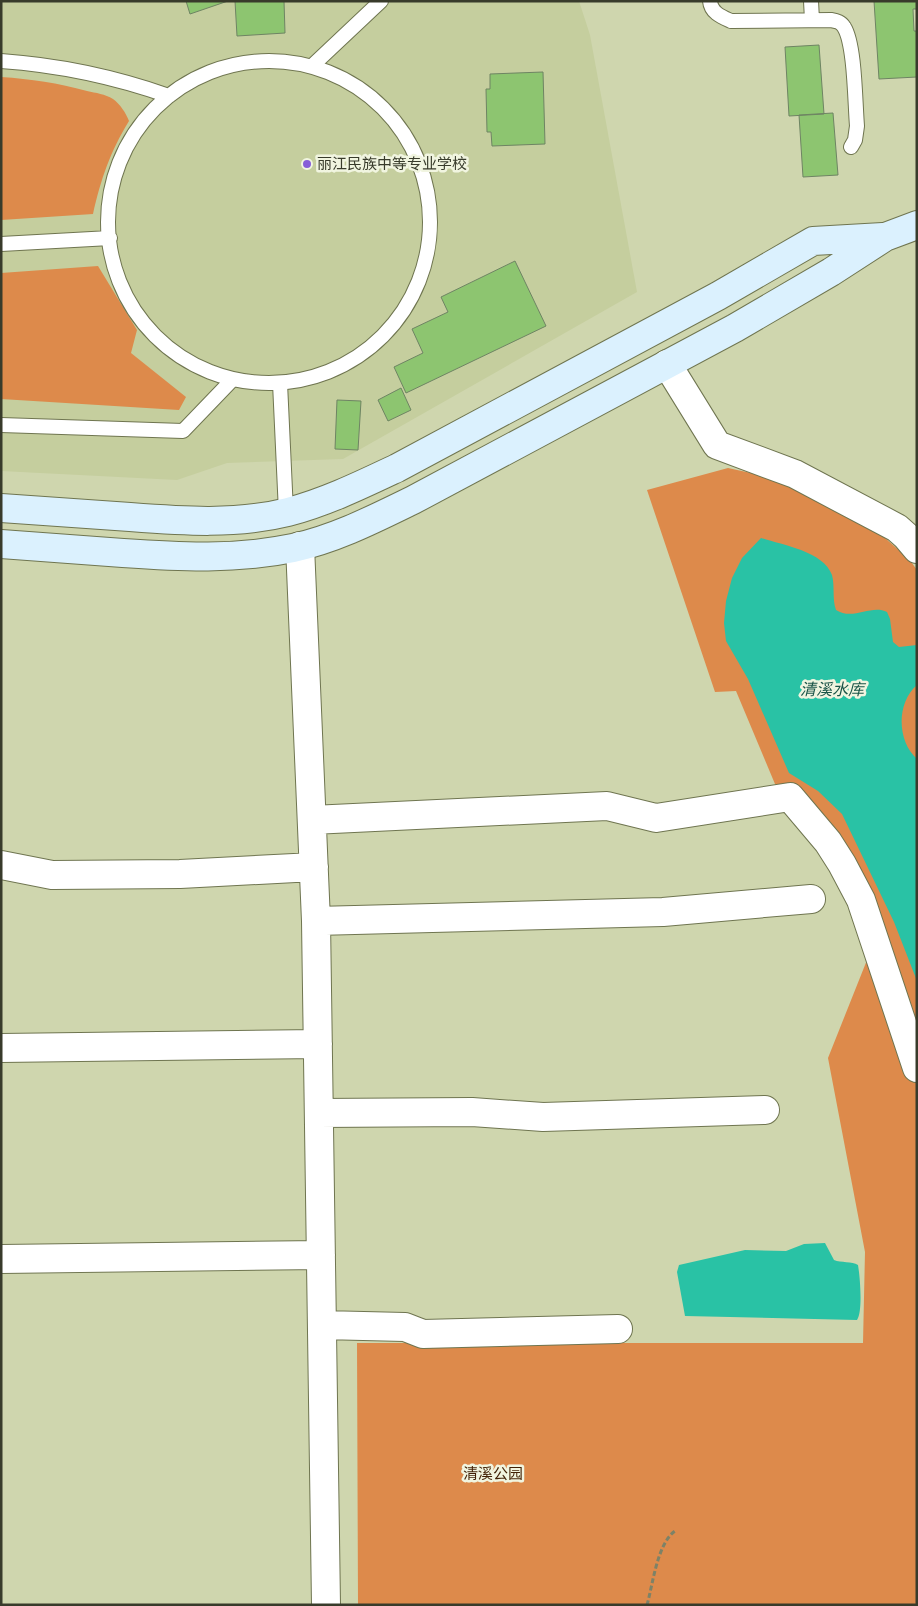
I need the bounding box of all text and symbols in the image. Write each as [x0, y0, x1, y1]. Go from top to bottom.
place label: 丽江民族中等专业学校 [317, 154, 467, 173]
marker: 丽江民族中等专业学校 [301, 158, 313, 170]
water label: 清溪水库 [800, 680, 867, 699]
park label: 清溪公园 [463, 1464, 523, 1483]

